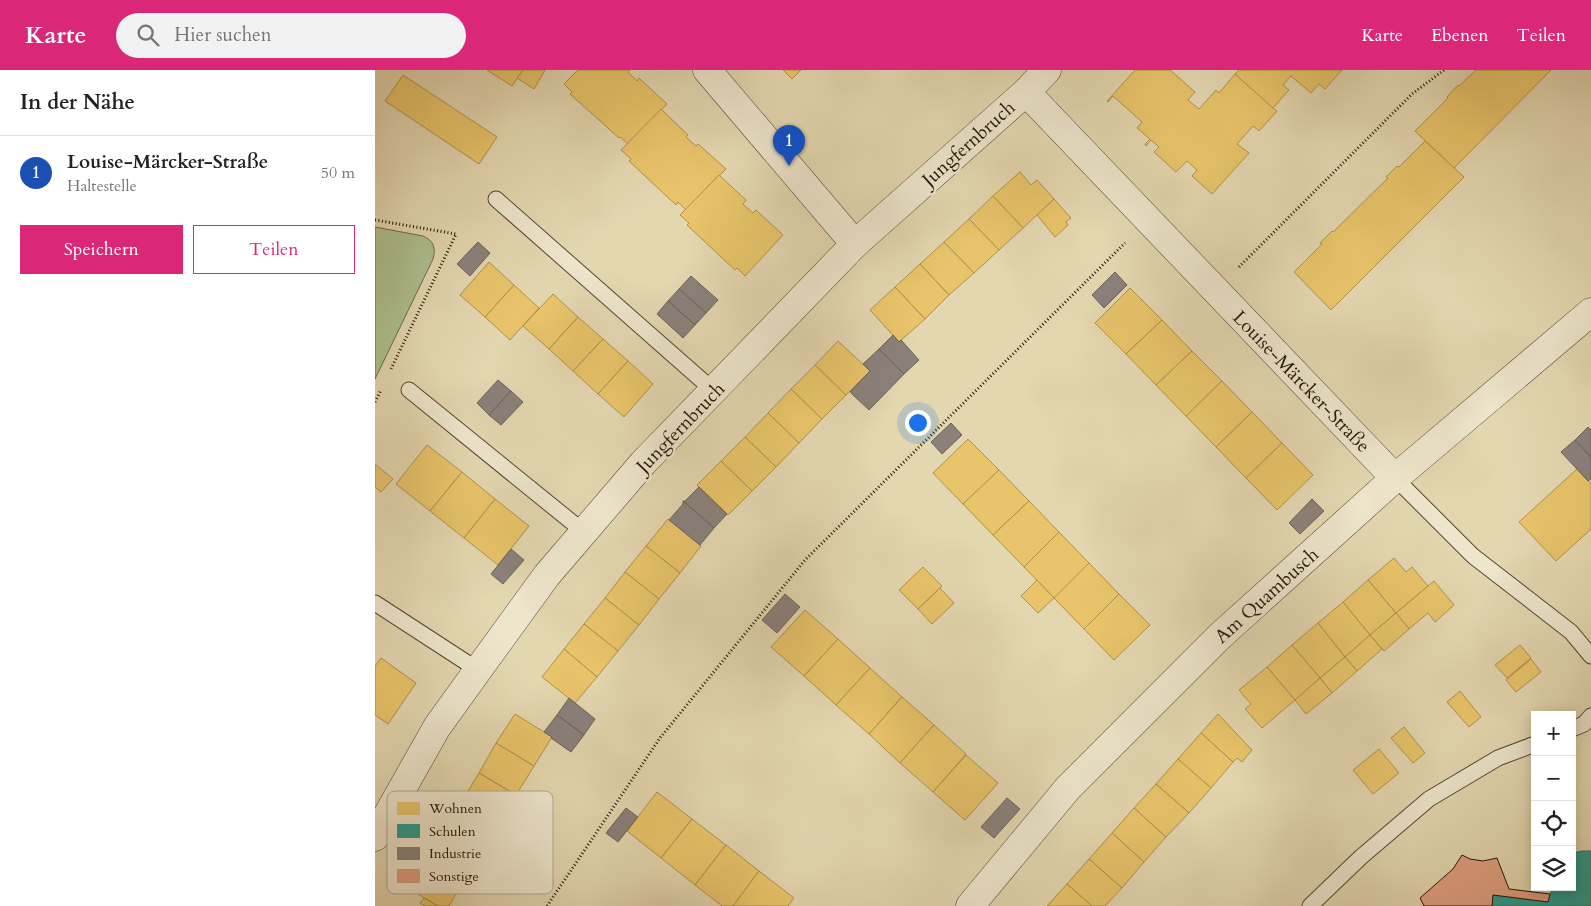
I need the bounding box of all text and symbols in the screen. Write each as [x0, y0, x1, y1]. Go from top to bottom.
search box [116, 13, 466, 58]
text: Karte [25, 19, 86, 52]
icon: search [134, 21, 162, 49]
text: Hier suchen [174, 22, 272, 48]
text: Karte [1361, 23, 1403, 48]
text: Ebenen [1431, 23, 1489, 48]
text: Teilen [1517, 23, 1566, 48]
text: In der Nähe [20, 88, 135, 117]
street label: Jungfernbruch [914, 95, 1021, 195]
pin: 1 [773, 125, 805, 166]
text: Louise-Märcker-Straße [67, 149, 268, 175]
text: 1 [32, 162, 40, 184]
text: 50 m [321, 162, 355, 184]
text: Haltestelle [67, 175, 137, 197]
button: Speichern [20, 225, 183, 274]
button: Teilen [193, 225, 355, 274]
street label: Louise-Märcker-Straße [1227, 305, 1376, 458]
street label: Jungfernbruch [629, 376, 731, 481]
your location [905, 410, 931, 436]
street label: Am Quambusch [1209, 542, 1325, 650]
map controls [1531, 711, 1576, 891]
button: + [1531, 711, 1576, 756]
button: − [1531, 756, 1576, 801]
legend [387, 791, 553, 894]
text: Wohnen [428, 799, 482, 818]
button: locate [1531, 801, 1576, 846]
text: Schulen [429, 822, 476, 841]
text: Industrie [429, 844, 481, 863]
button: layers [1531, 846, 1576, 891]
text: Sonstige [429, 867, 479, 886]

